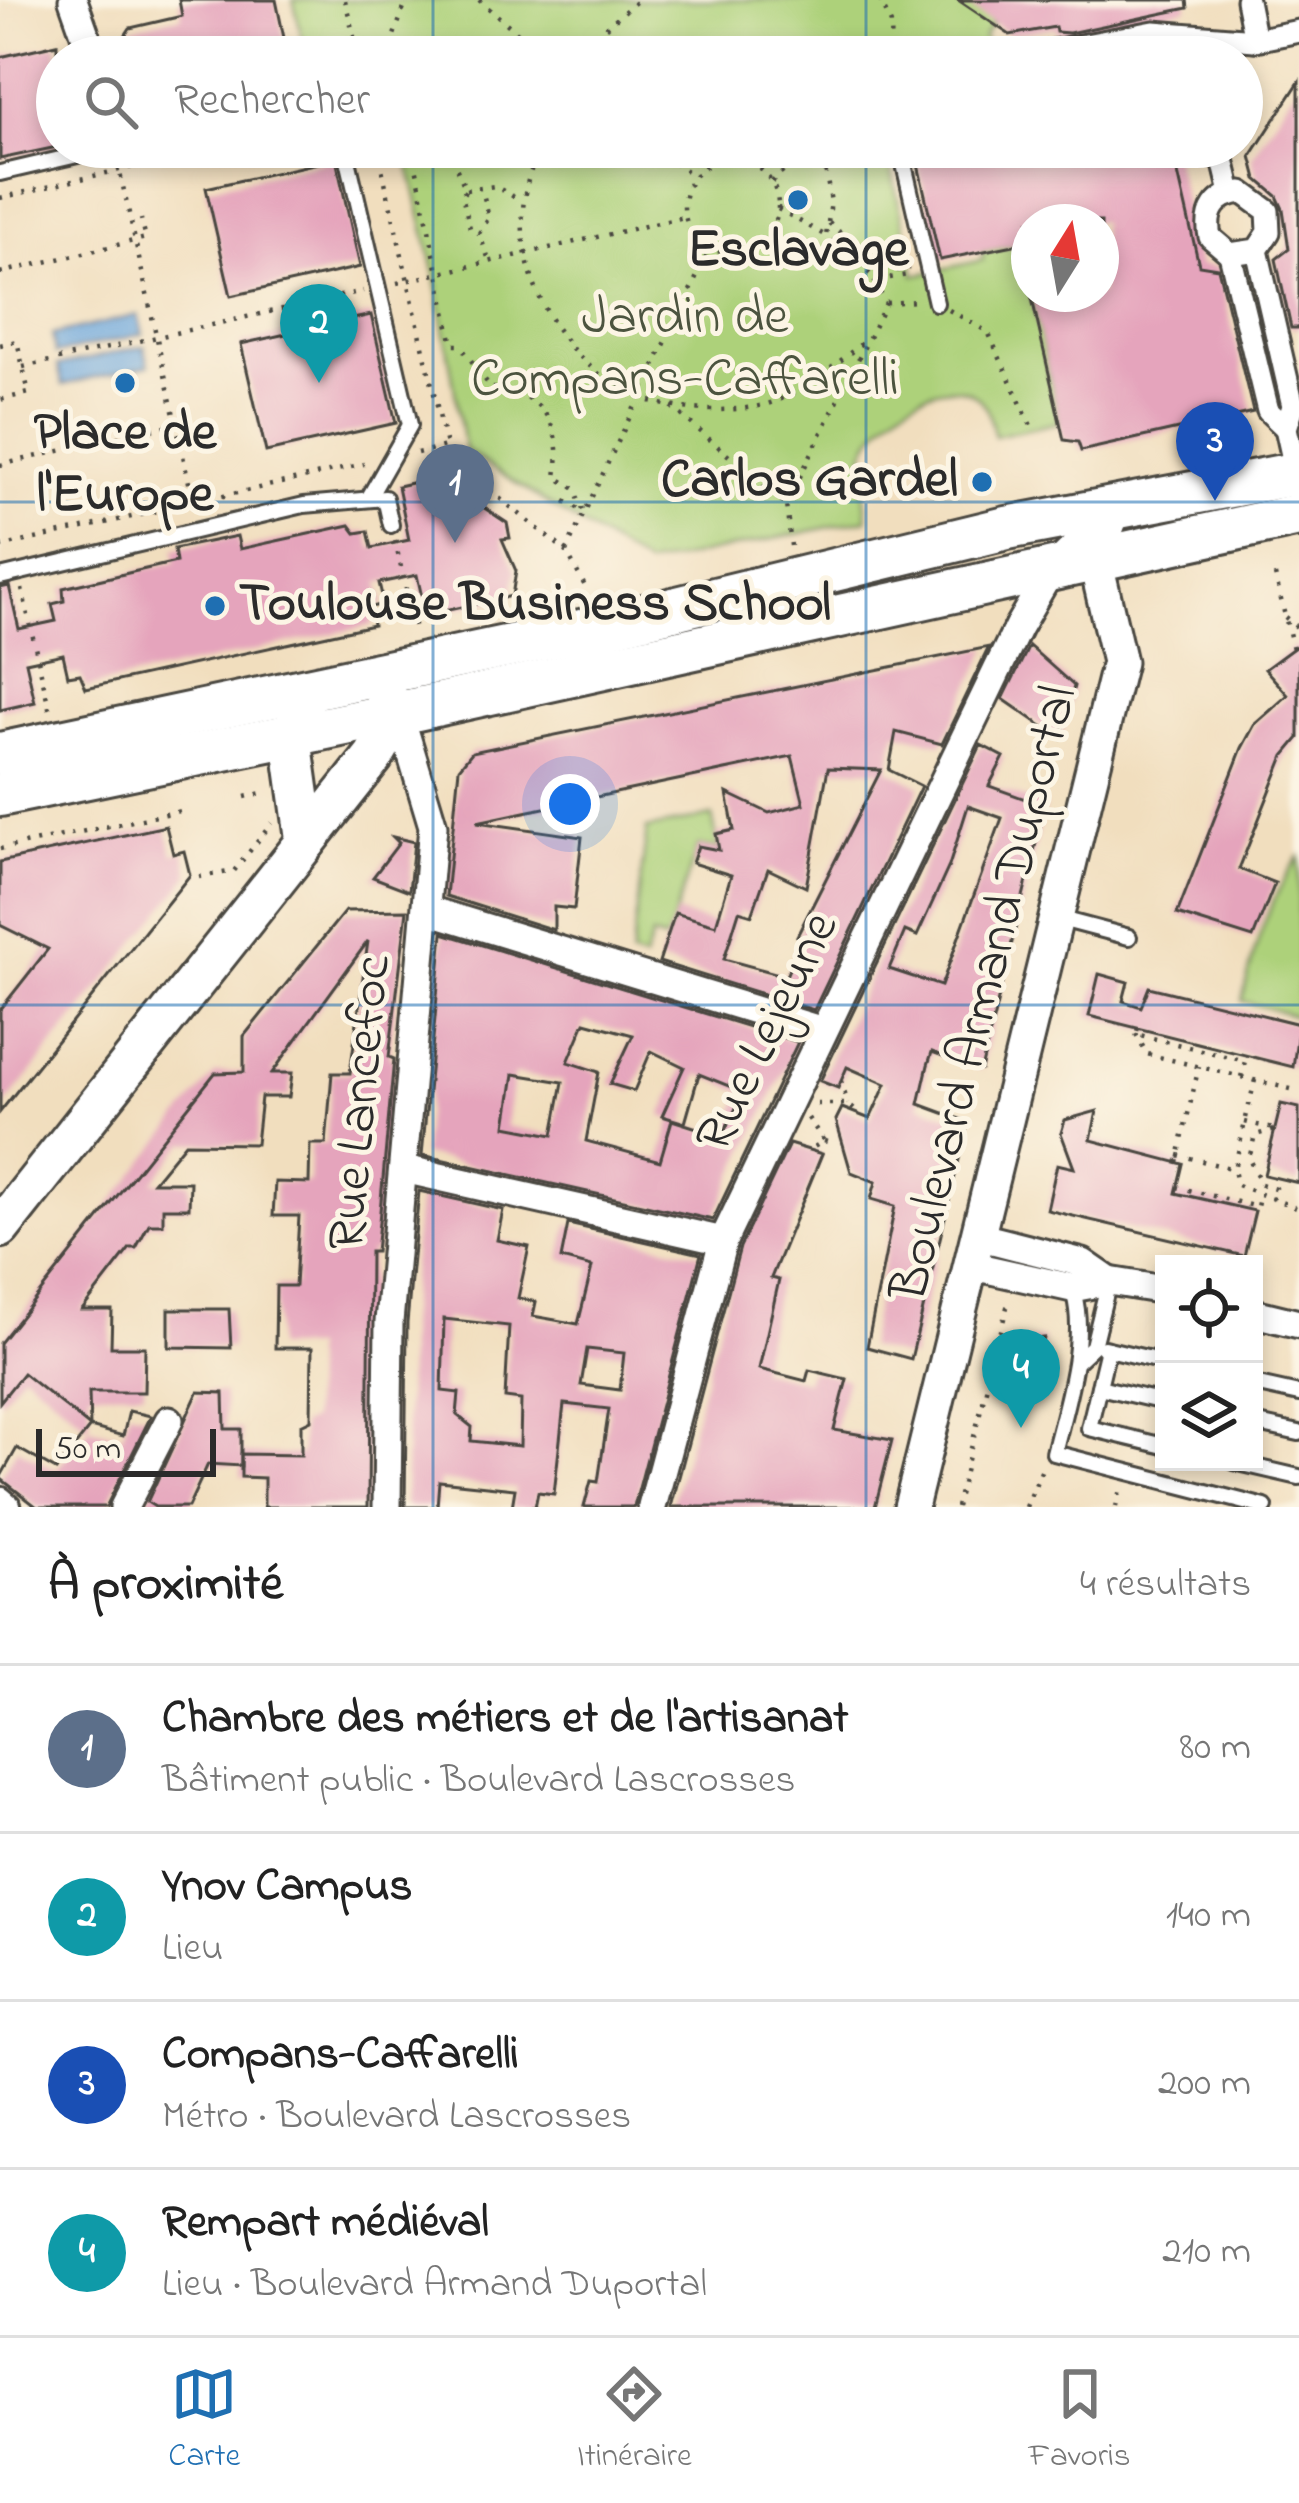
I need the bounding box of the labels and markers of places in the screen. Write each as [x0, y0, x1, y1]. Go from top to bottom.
marker: Esclavage [785, 187, 811, 213]
place label: Esclavage [688, 213, 910, 293]
pin: 2 [280, 284, 358, 383]
marker: Place de l'Europe [112, 370, 138, 396]
place label: Place de l'Europe [34, 396, 218, 536]
pin: 3 [1176, 402, 1254, 501]
place label: Carlos Gardel [661, 443, 958, 521]
pin: 1 [416, 444, 494, 543]
marker: Carlos Gardel [969, 469, 995, 495]
place label: Toulouse Business School [239, 567, 831, 645]
marker: Toulouse Business School [202, 593, 228, 619]
pin: 4 [982, 1329, 1060, 1428]

